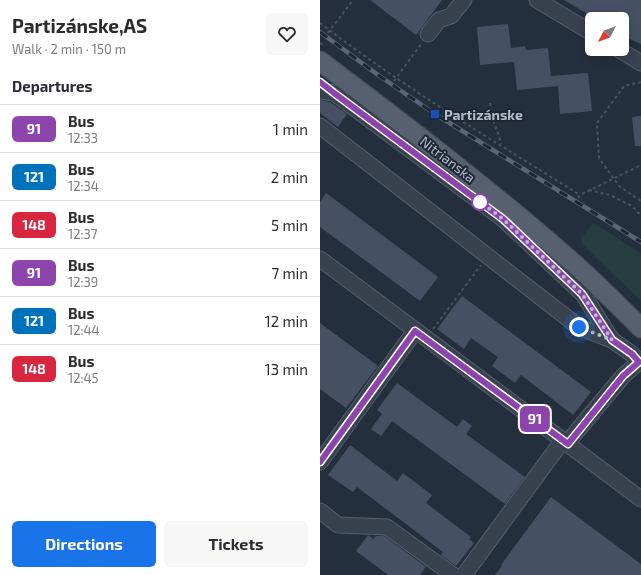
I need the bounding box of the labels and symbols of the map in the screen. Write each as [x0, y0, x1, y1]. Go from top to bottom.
north arrow [585, 12, 629, 56]
place label: Partizánske [444, 106, 523, 123]
marker: Partizánske [429, 108, 441, 120]
street label: Nitrianska [417, 132, 479, 186]
unlabelled marker [471, 193, 489, 211]
your location [569, 317, 589, 337]
line badge: 91 [517, 406, 553, 432]

